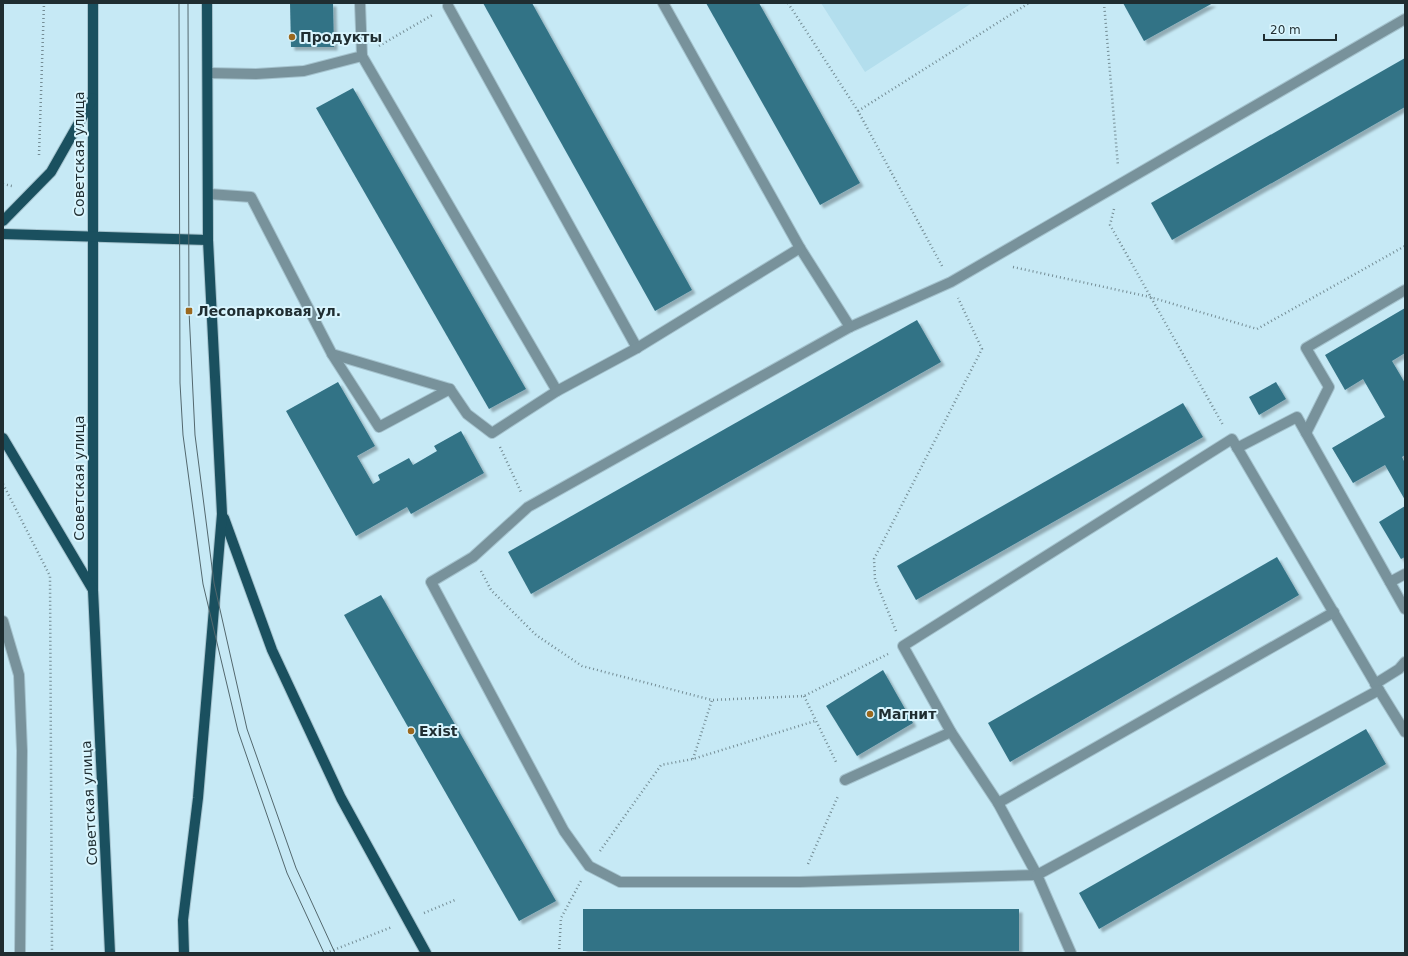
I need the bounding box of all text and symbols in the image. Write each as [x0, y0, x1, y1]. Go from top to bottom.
scale bar [1264, 16, 1336, 42]
text: 20 m [1270, 23, 1301, 37]
place label: Продукты [300, 29, 382, 45]
marker: Продукты [287, 32, 297, 42]
street label: Советская улица [71, 91, 87, 217]
place label: Лесопарковая ул. [197, 303, 341, 319]
marker: Лесопарковая ул. [184, 306, 194, 316]
street label: Советская улица [71, 415, 87, 541]
place label: Магнит [878, 706, 937, 722]
marker: Магнит [865, 709, 875, 719]
place label: Exist [419, 723, 458, 739]
marker: Exist [406, 726, 416, 736]
street label: Советская улица [78, 740, 100, 866]

